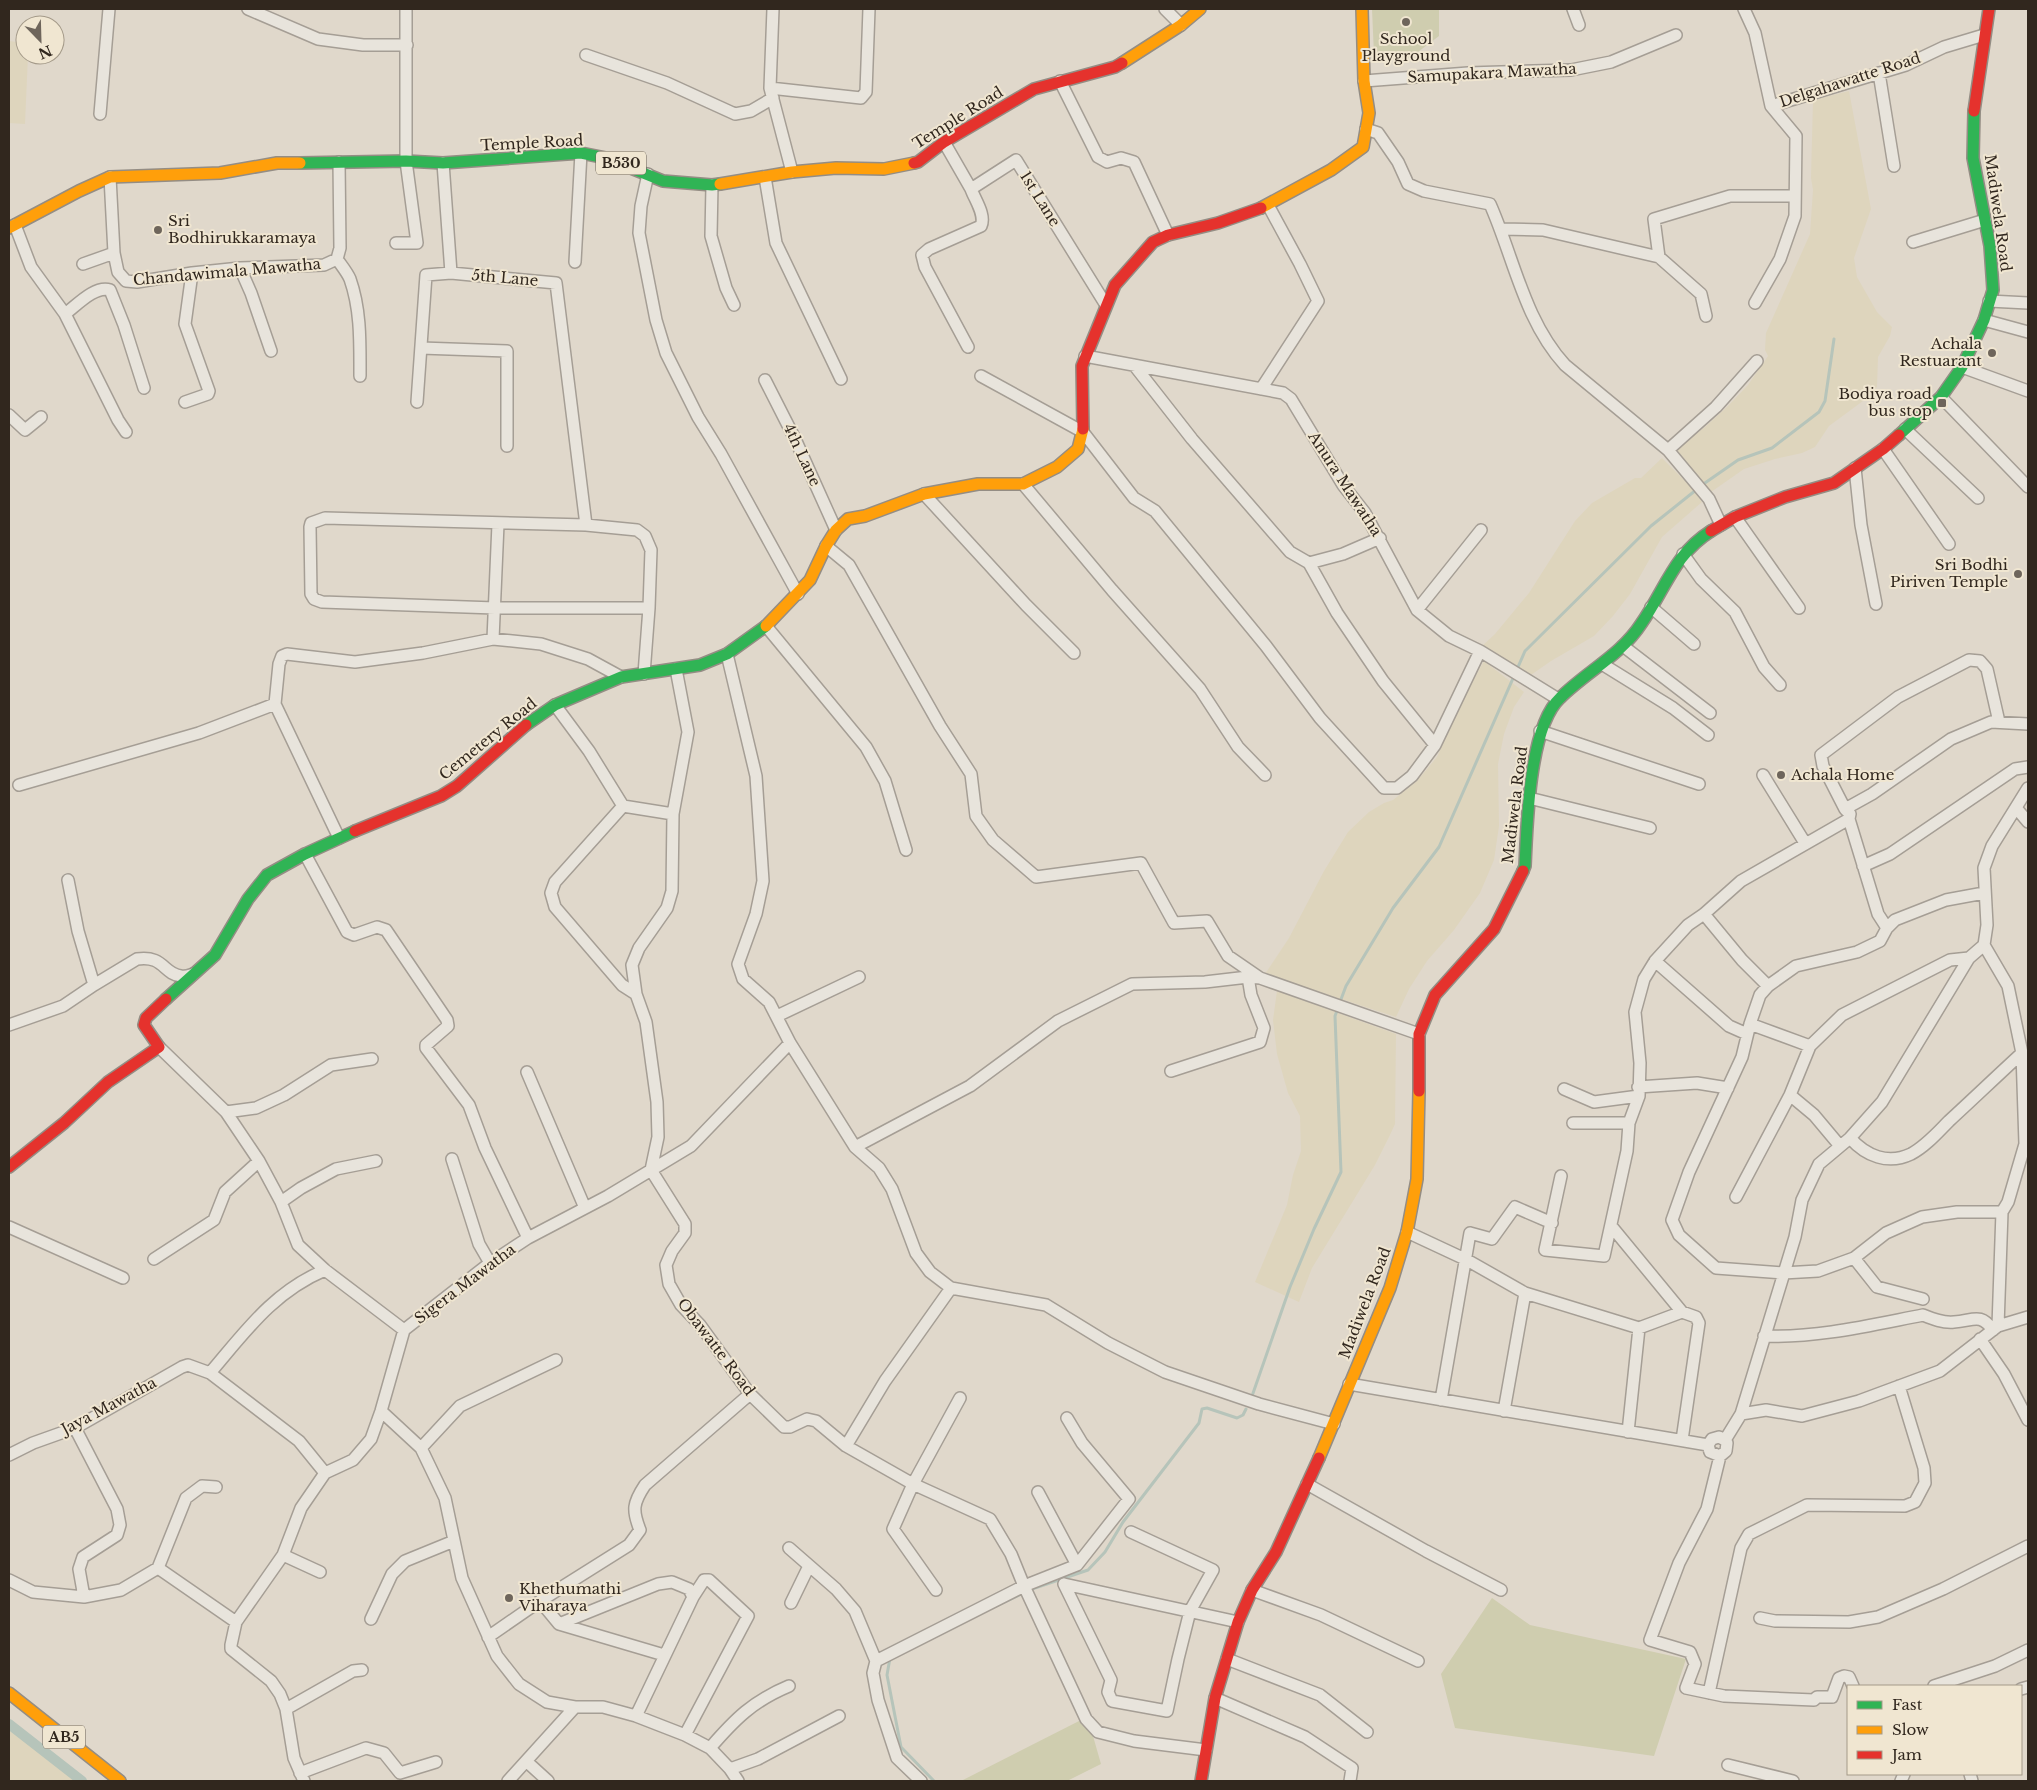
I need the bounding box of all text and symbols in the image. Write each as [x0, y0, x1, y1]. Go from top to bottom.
north arrow [15, 15, 65, 65]
marker: School Playground [1400, 16, 1412, 28]
place label: School Playground [1362, 29, 1450, 65]
text: N [36, 41, 55, 63]
street label: Delgahawatte Road [1777, 48, 1923, 111]
street label: Samupakara Mawatha [1407, 59, 1578, 86]
street label: Temple Road [909, 82, 1006, 153]
street label: Temple Road [480, 130, 584, 155]
road number: B530 [596, 152, 646, 174]
street label: Madiwela Road [1981, 153, 2016, 273]
street label: 1st Lane [1016, 168, 1065, 230]
place label: Sri Bodhirukkaramaya [168, 211, 317, 247]
marker: Sri Bodhirukkaramaya [152, 224, 164, 236]
street label: Chandawimala Mawatha [132, 254, 322, 289]
street label: 5th Lane [471, 265, 539, 290]
place label: Achala Restuarant [1899, 334, 1983, 370]
marker: Achala Restuarant [1986, 347, 1998, 359]
place label: Bodiya road bus stop [1838, 384, 1932, 420]
marker: Bodiya road bus stop [1936, 397, 1948, 409]
street label: 4th Lane [780, 420, 825, 489]
street label: Anura Mawatha [1304, 427, 1387, 540]
place label: Sri Bodhi Piriven Temple [1890, 555, 2008, 591]
marker: Sri Bodhi Piriven Temple [2012, 568, 2024, 580]
street label: Cemetery Road [435, 693, 540, 784]
street label: Madiwela Road [1498, 745, 1531, 865]
place label: Achala Home [1790, 765, 1894, 784]
marker: Achala Home [1775, 769, 1787, 781]
street label: Sigera Mawatha [410, 1239, 519, 1328]
street label: Madiwela Road [1334, 1244, 1395, 1361]
street label: Obawatte Road [674, 1294, 759, 1399]
street label: Jaya Mawatha [56, 1372, 160, 1440]
place label: Khethumathi Viharaya [518, 1579, 621, 1615]
marker: Khethumathi Viharaya [503, 1592, 515, 1604]
legend [1847, 1685, 2022, 1775]
text: Fast [1892, 1695, 1923, 1714]
text: Slow [1892, 1720, 1929, 1739]
road number: AB5 [43, 1725, 85, 1748]
text: Jam [1890, 1745, 1922, 1764]

